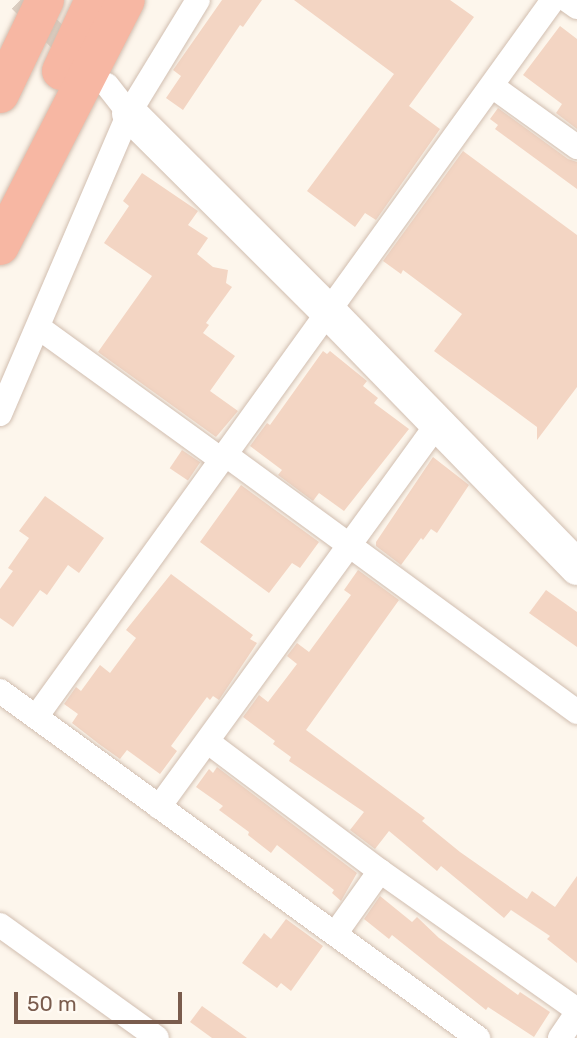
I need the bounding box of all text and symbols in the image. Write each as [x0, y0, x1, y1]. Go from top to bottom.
scale bar [18, 978, 186, 1022]
text: 50 m [27, 991, 77, 1016]

